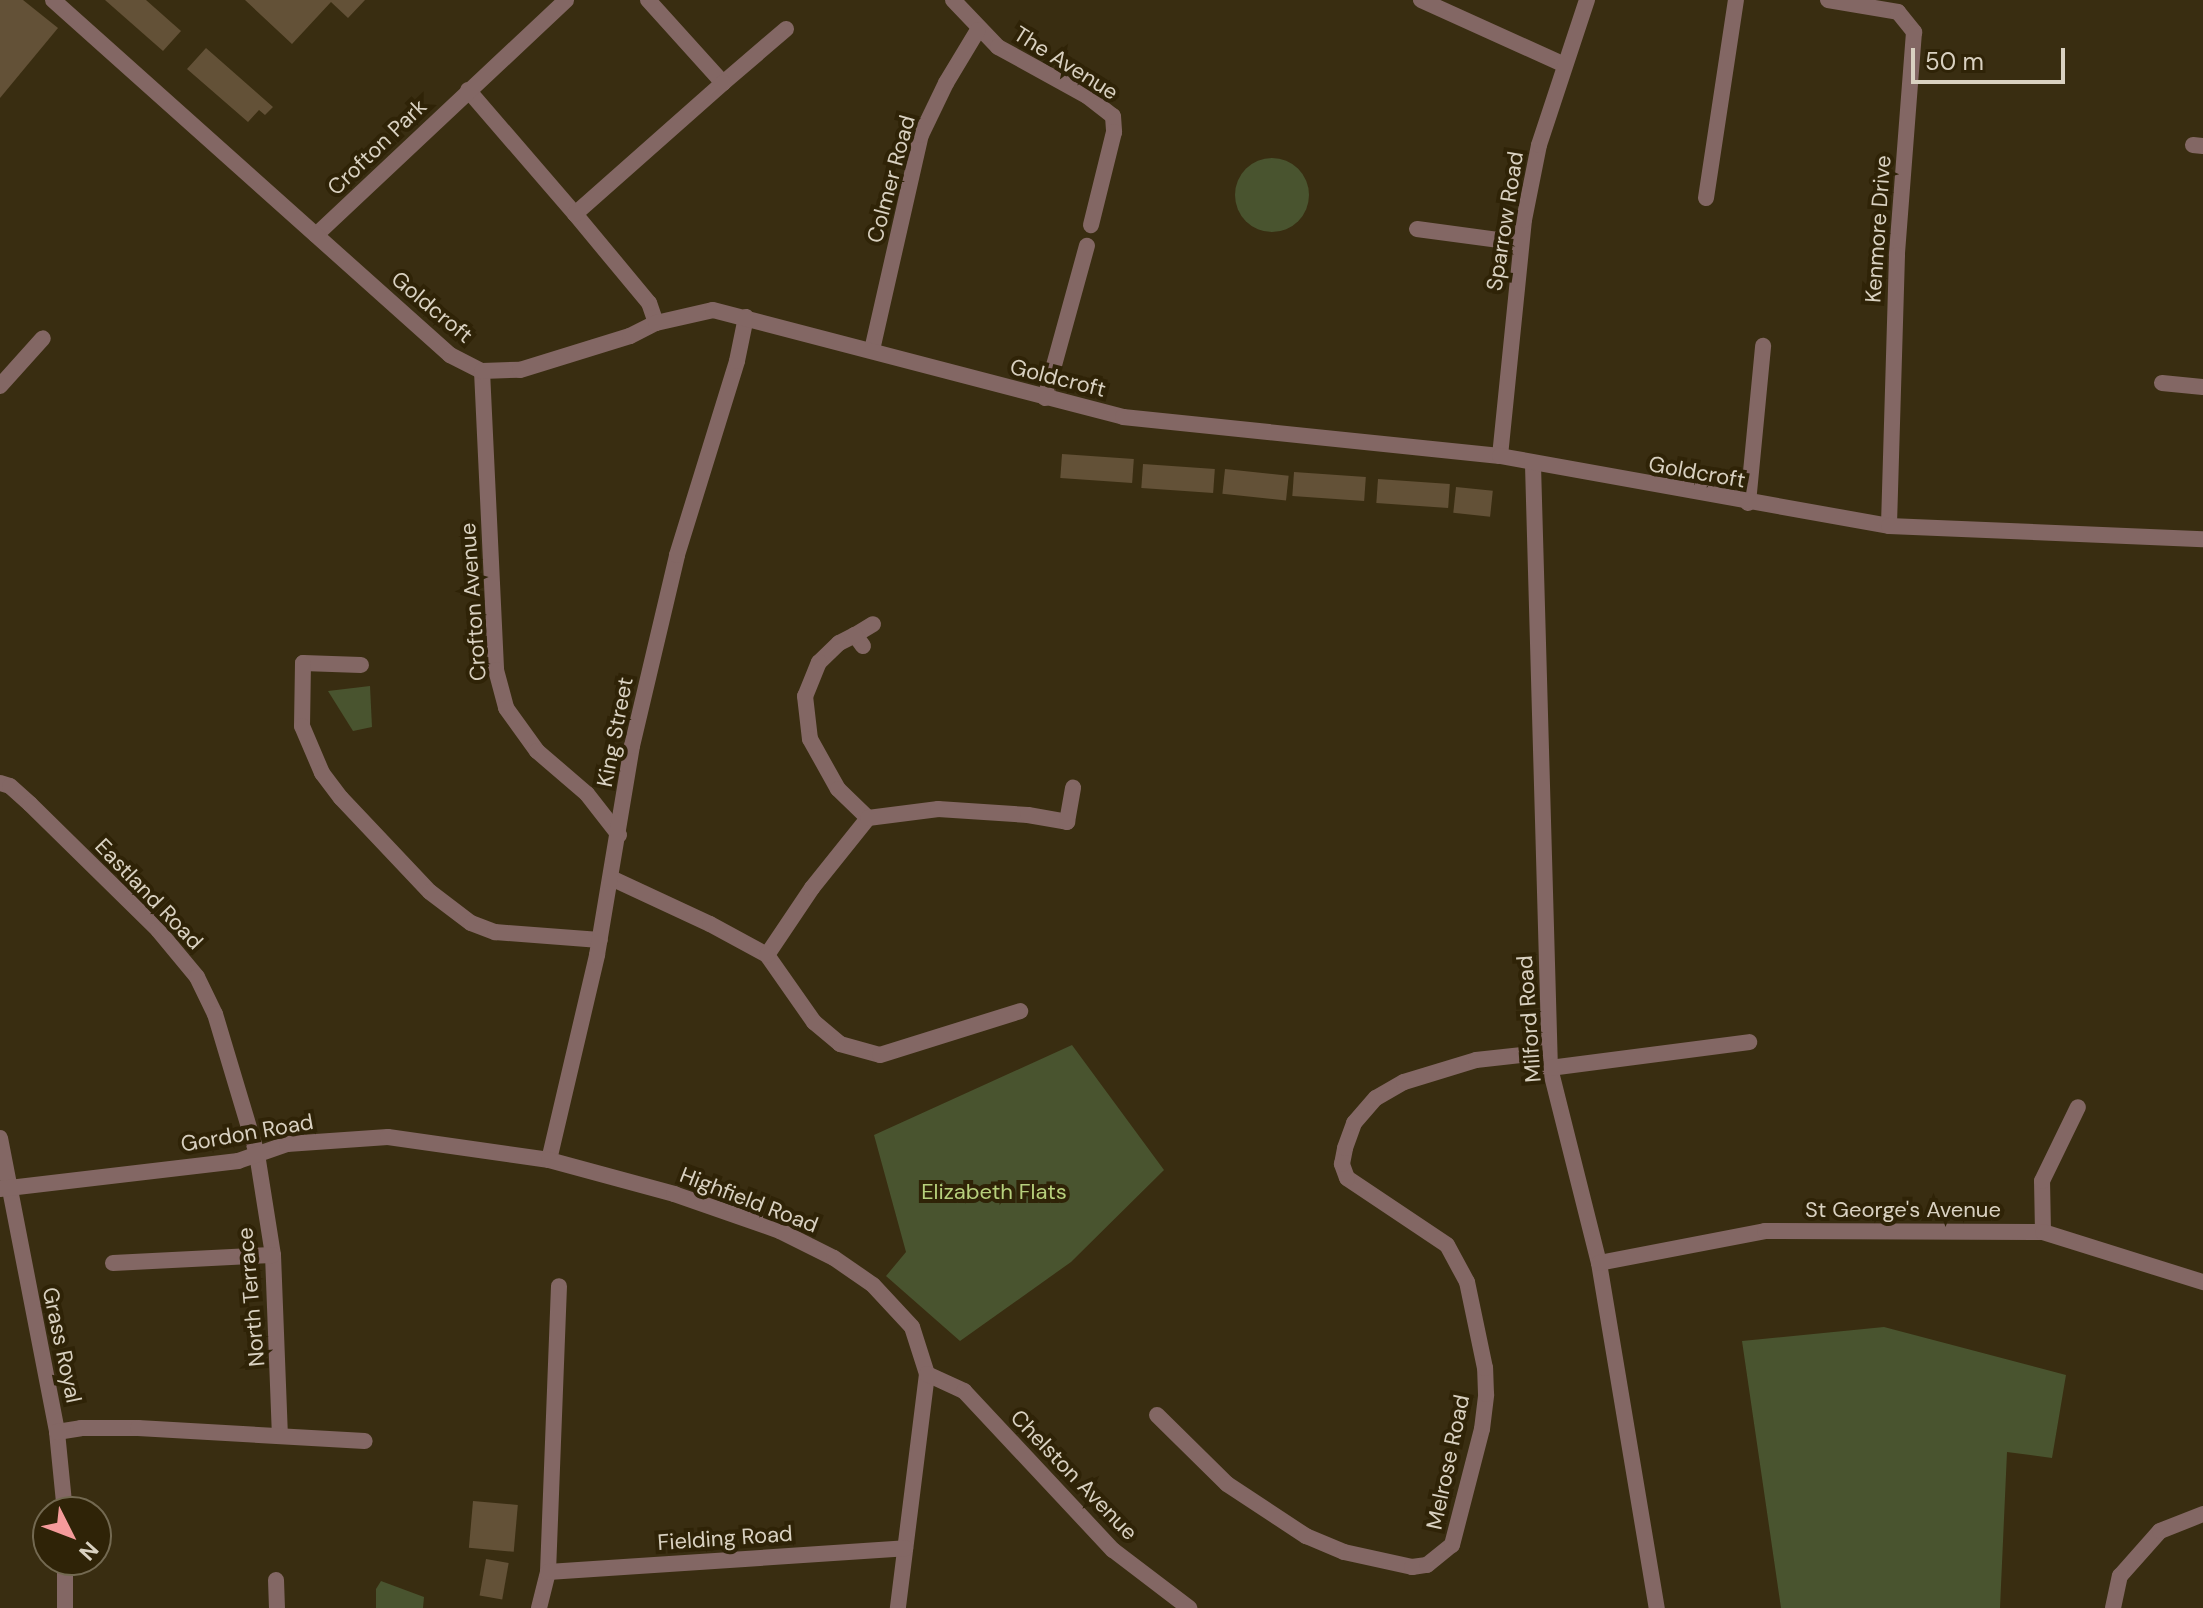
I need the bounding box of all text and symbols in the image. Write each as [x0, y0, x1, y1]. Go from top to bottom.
street label: The Avenue [1009, 21, 1123, 105]
scale bar [1915, 32, 2069, 82]
text: 50 m [1925, 46, 1984, 77]
street label: Crofton Park [322, 93, 432, 201]
street label: Colmer Road [861, 112, 921, 246]
street label: Sparrow Road [1481, 149, 1529, 293]
street label: Kenmore Drive [1860, 154, 1896, 304]
street label: Goldcroft [386, 265, 478, 349]
street label: Goldcroft [1007, 353, 1109, 403]
street label: Goldcroft [1647, 451, 1747, 493]
street label: Crofton Avenue [454, 522, 492, 682]
street label: King Street [591, 675, 639, 789]
street label: Eastland Road [90, 833, 208, 955]
street label: Milford Road [1511, 955, 1547, 1083]
street label: Gordon Road [179, 1108, 315, 1158]
street label: Highfield Road [676, 1162, 822, 1238]
park label: Elizabeth Flats [921, 1179, 1067, 1205]
street label: St George's Avenue [1805, 1197, 2001, 1223]
street label: North Terrace [232, 1226, 270, 1368]
street label: Grass Royal [37, 1285, 87, 1405]
street label: Melrose Road [1421, 1392, 1475, 1532]
street label: Chelston Avenue [1005, 1404, 1143, 1546]
north arrow [32, 1496, 112, 1576]
street label: Fielding Road [656, 1520, 794, 1556]
text: N [73, 1535, 105, 1567]

